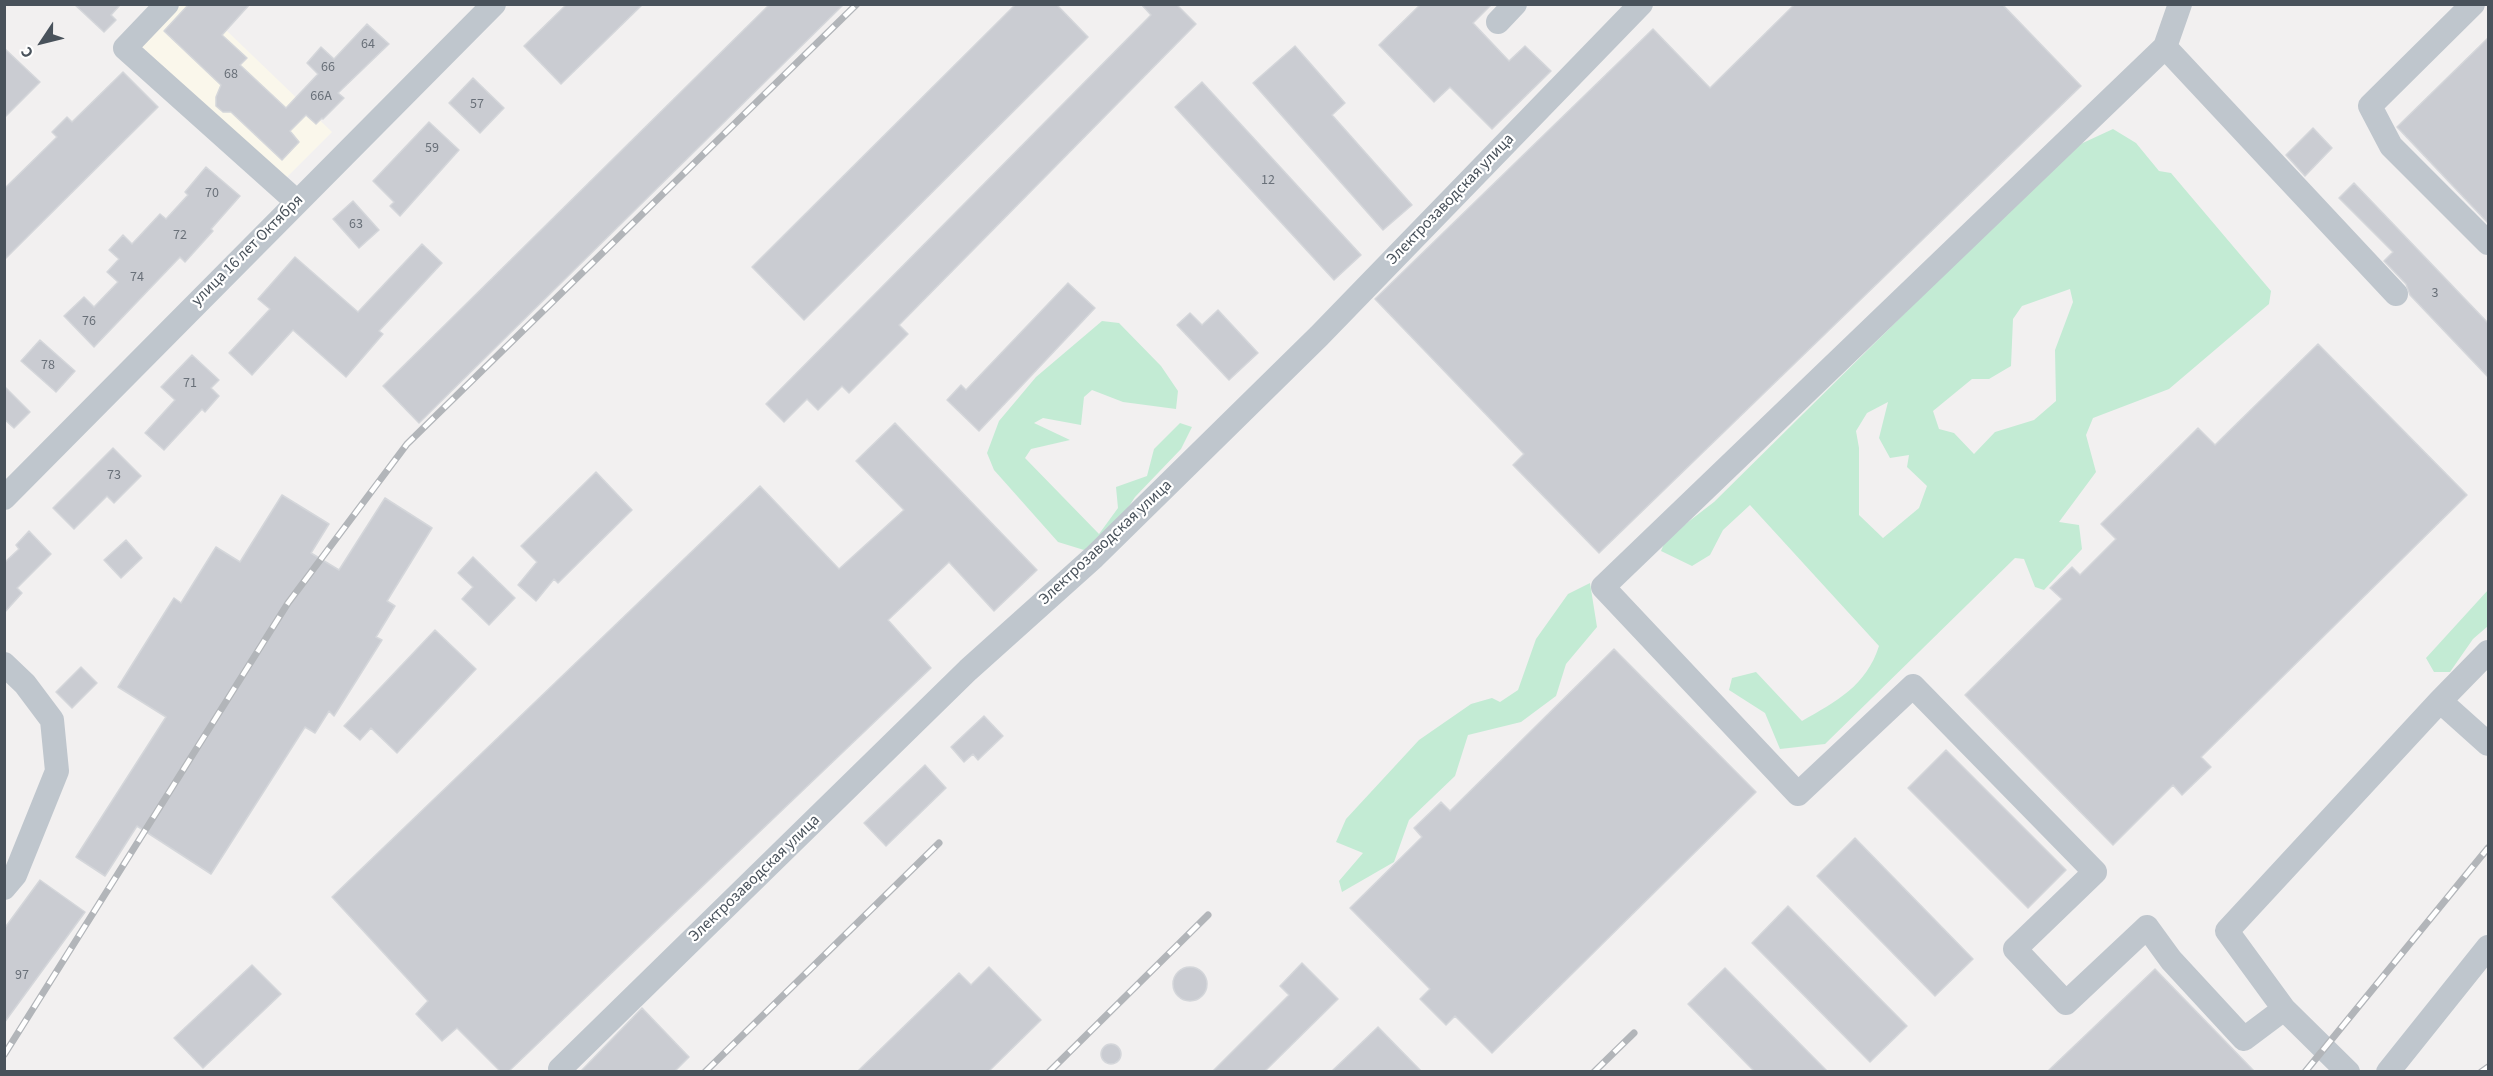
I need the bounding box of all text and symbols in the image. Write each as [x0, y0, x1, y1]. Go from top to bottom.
north arrow [12, 12, 72, 72]
house number: 64 [361, 37, 375, 53]
text: С [16, 42, 39, 62]
house number: 66 [321, 60, 335, 76]
house number: 68 [224, 67, 238, 83]
house number: 66А [310, 89, 332, 105]
house number: 57 [470, 97, 484, 113]
street label: Электрозаводская улица [1383, 130, 1519, 270]
house number: 59 [425, 141, 439, 157]
house number: 12 [1261, 173, 1275, 189]
house number: 70 [205, 186, 219, 202]
street label: улица 16 лет Октября [188, 191, 308, 311]
house number: 63 [349, 217, 363, 233]
house number: 72 [173, 228, 187, 244]
house number: 74 [130, 270, 144, 286]
house number: 3 [2432, 286, 2438, 302]
house number: 76 [82, 314, 96, 330]
house number: 78 [41, 358, 55, 374]
house number: 71 [183, 376, 197, 392]
house number: 73 [107, 468, 121, 484]
street label: Электрозаводская улица [1035, 476, 1177, 610]
street label: Электрозаводская улица [685, 811, 825, 947]
house number: 97 [15, 968, 29, 984]

